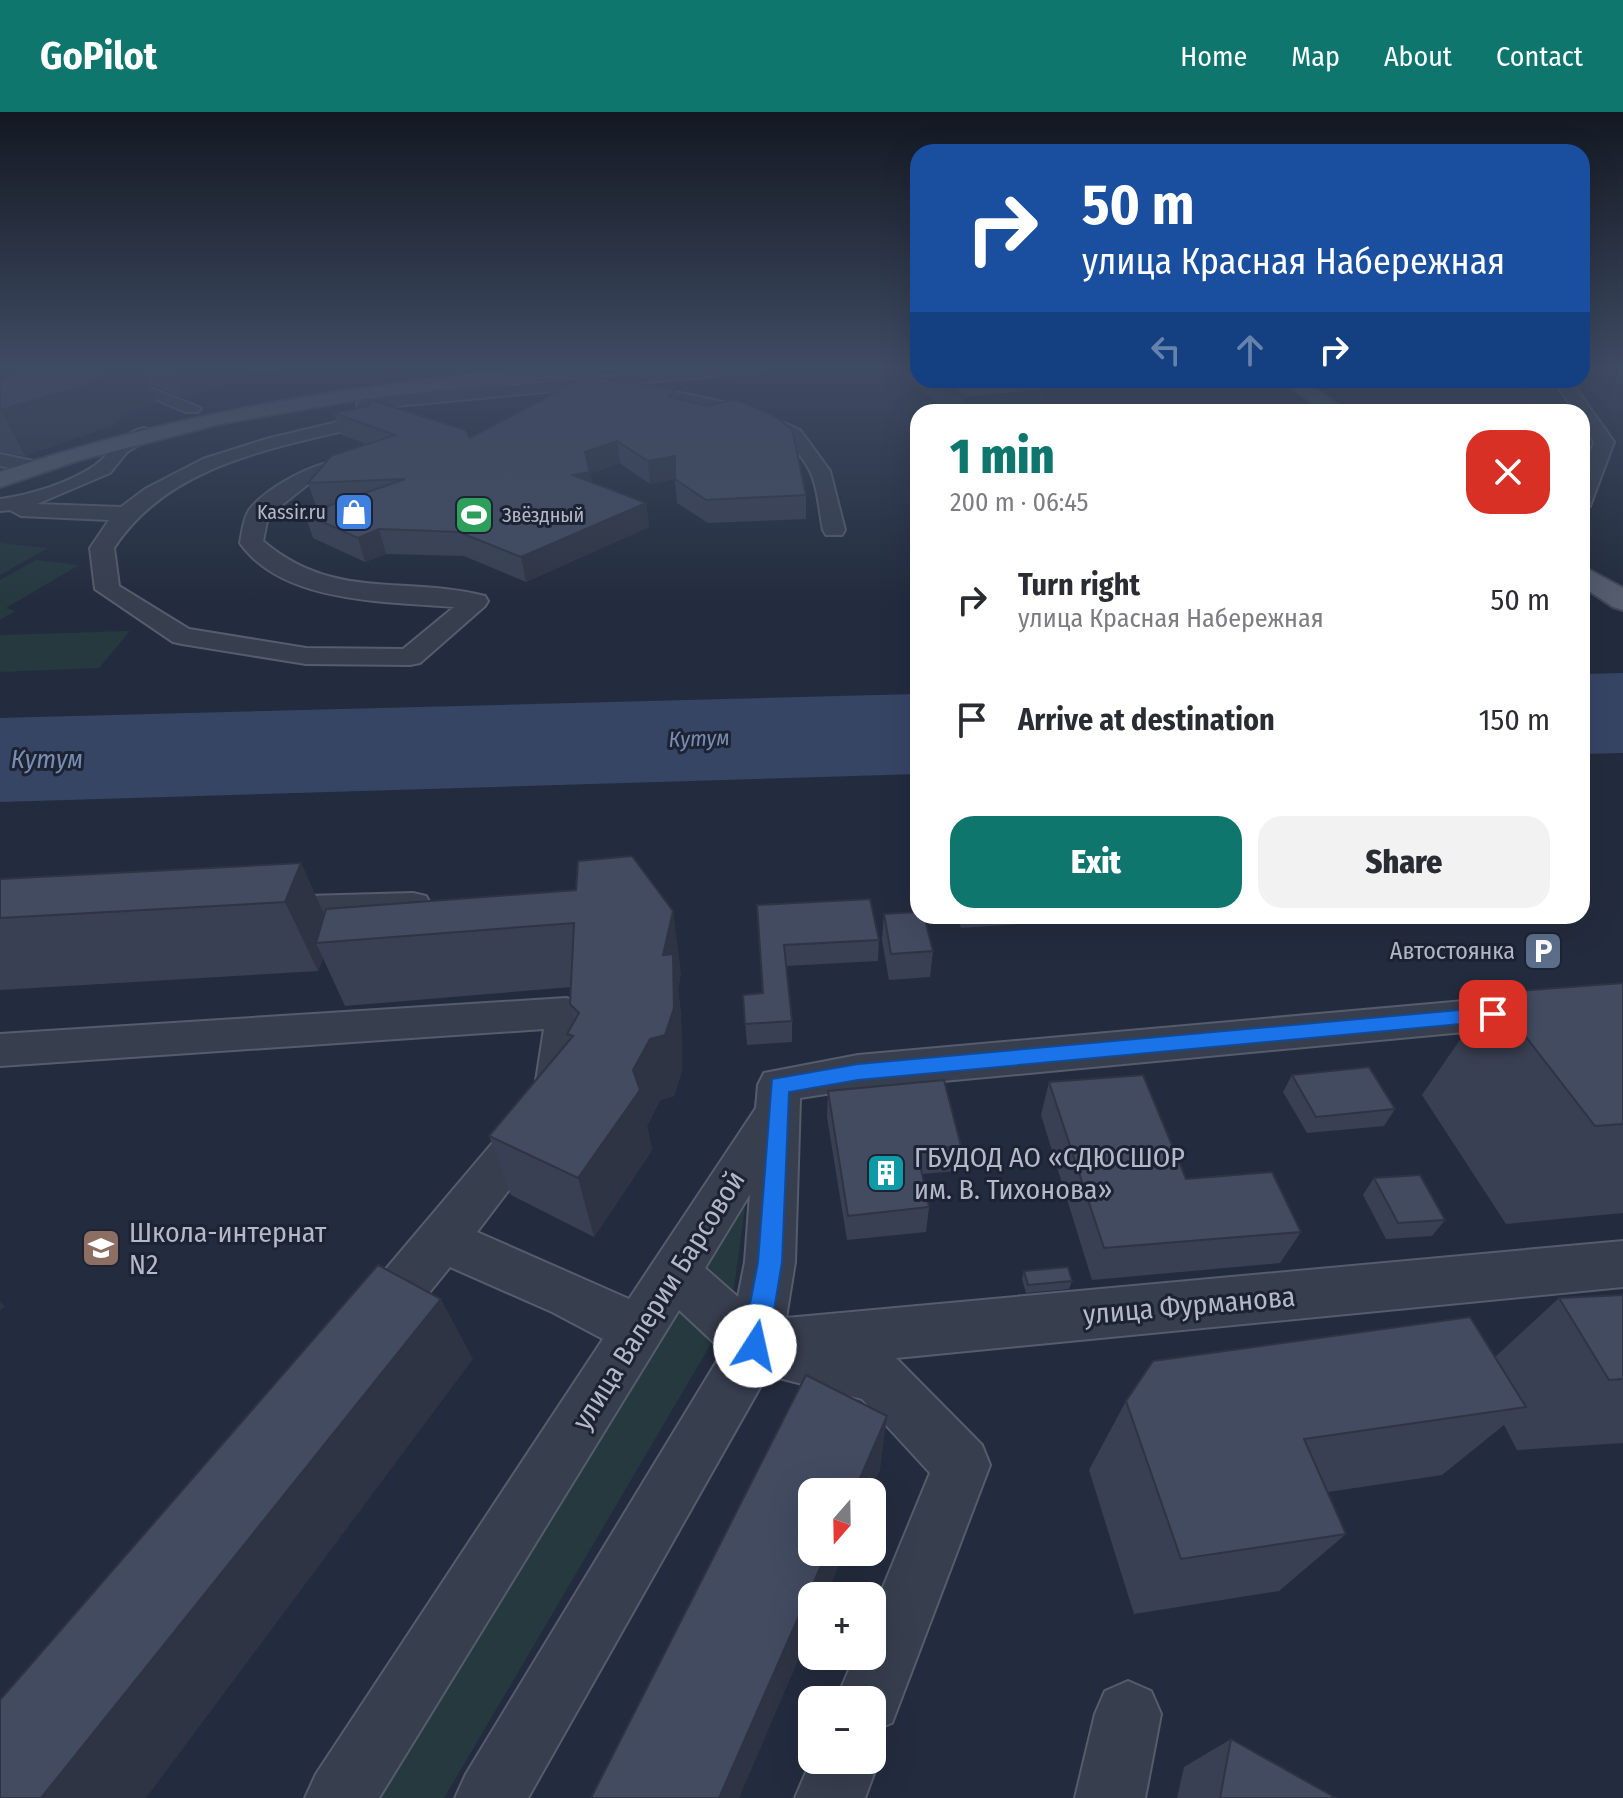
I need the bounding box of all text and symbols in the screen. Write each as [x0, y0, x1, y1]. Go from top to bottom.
text: GoPilot [40, 33, 157, 79]
text: Home [1180, 40, 1247, 73]
text: Map [1291, 40, 1340, 73]
text: About [1384, 40, 1452, 73]
text: Contact [1496, 40, 1583, 73]
text: 50 m [1082, 172, 1194, 239]
icon: right [950, 176, 1054, 280]
text: улица Красная Набережная [1082, 240, 1505, 284]
icon: left [1144, 328, 1188, 372]
icon: ahead [1228, 328, 1272, 372]
icon: right [1312, 328, 1356, 372]
text: 1 min [950, 428, 1054, 486]
button: close [1466, 430, 1550, 514]
text: 200 m · 06:45 [950, 487, 1088, 518]
shop icon: Kassir.ru [333, 491, 375, 533]
sports icon: Звёздный [453, 494, 495, 536]
place label: Kassir.ru [257, 500, 326, 524]
place label: Звёздный [502, 503, 584, 527]
text: Turn right [1018, 567, 1140, 603]
icon: right [950, 578, 994, 622]
text: 50 m [1490, 582, 1550, 618]
text: улица Красная Набережная [1018, 603, 1324, 634]
icon: arrive [950, 698, 994, 742]
text: Arrive at destination [1018, 702, 1275, 738]
text: 150 m [1479, 702, 1550, 738]
water label: Кутум [668, 724, 730, 753]
water label: Кутум [11, 744, 83, 775]
button: Exit [950, 816, 1242, 908]
button: Share [1258, 816, 1550, 908]
parking icon: Автостоянка [1522, 930, 1564, 972]
place label: Автостоянка [1390, 937, 1515, 965]
pin [1459, 980, 1527, 1048]
icon: arrive [1471, 992, 1515, 1036]
place label: ГБУДОД АО «СДЮСШОР им. В. Тихонова» [914, 1141, 1185, 1206]
building icon: ГБУДОД АО «СДЮСШОР им. В. Тихонова» [865, 1152, 907, 1194]
street label: улица Валерии Барсовой [565, 1165, 752, 1436]
place label: Школа-интернат N2 [129, 1216, 327, 1281]
school or university icon: Школа-интернат N2 [80, 1227, 122, 1269]
street label: улица Фурманова [1082, 1280, 1296, 1331]
position arrow [713, 1304, 797, 1388]
north arrow [798, 1478, 886, 1566]
map controls [798, 1478, 886, 1774]
button: + [798, 1582, 886, 1670]
button: − [798, 1686, 886, 1774]

